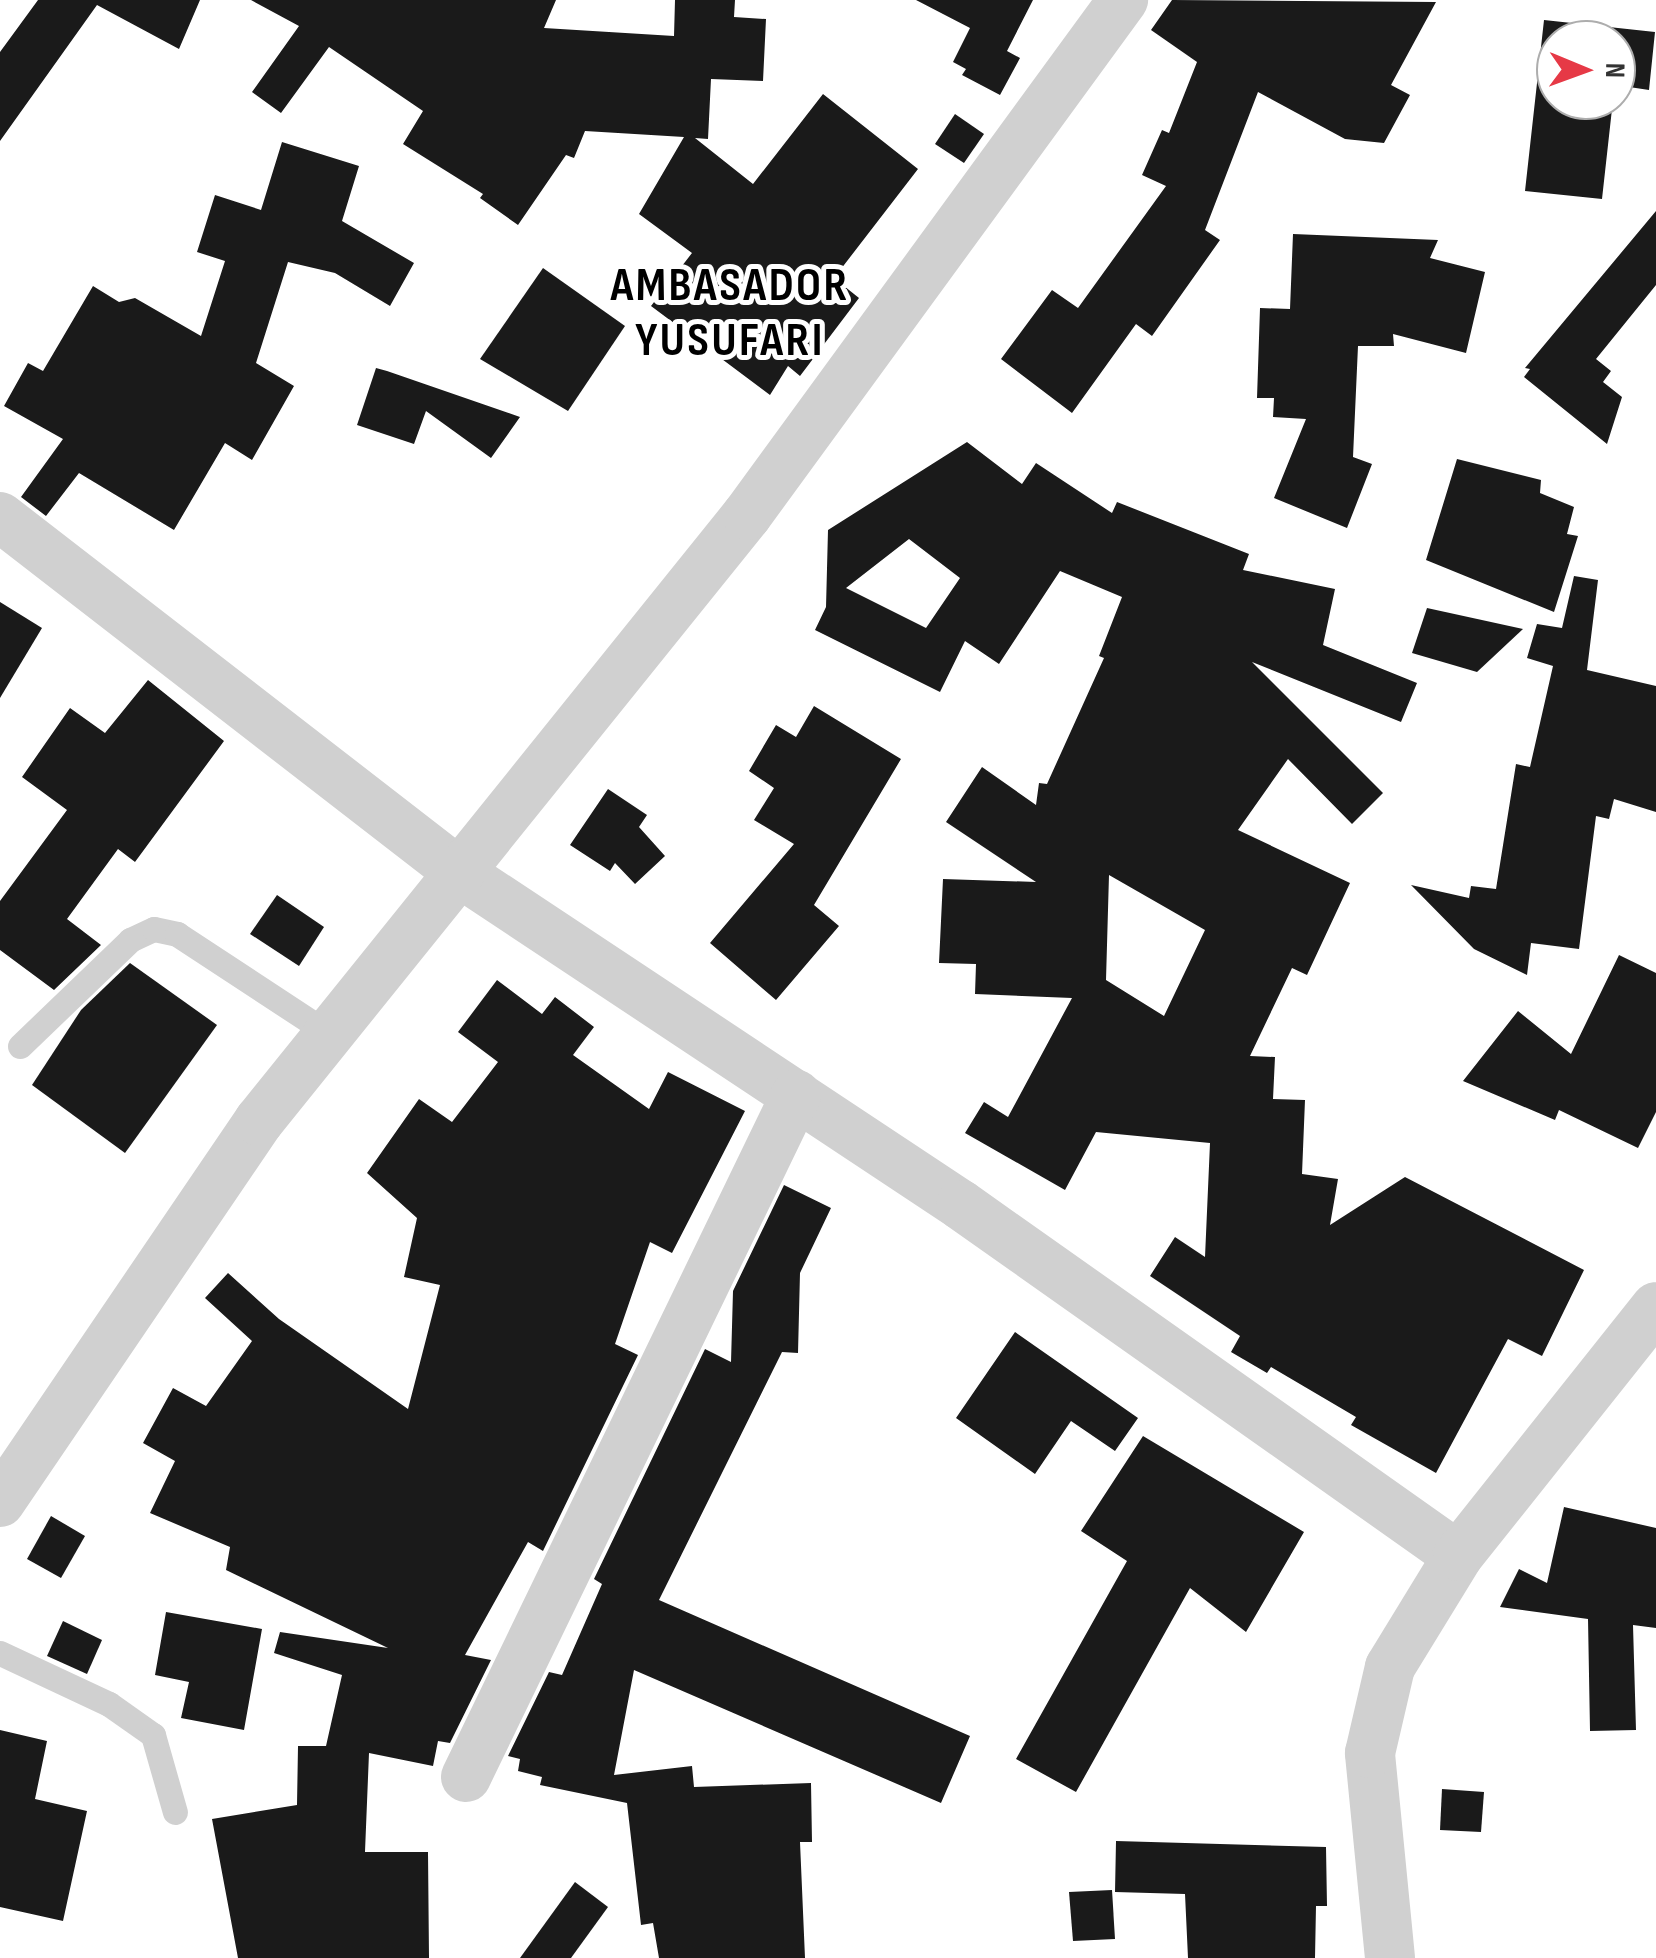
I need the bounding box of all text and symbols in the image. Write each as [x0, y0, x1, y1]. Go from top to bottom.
north arrow [1536, 20, 1636, 120]
text: N [1598, 63, 1631, 78]
district label: AMBASADOR YUSUFARI [610, 256, 850, 369]

